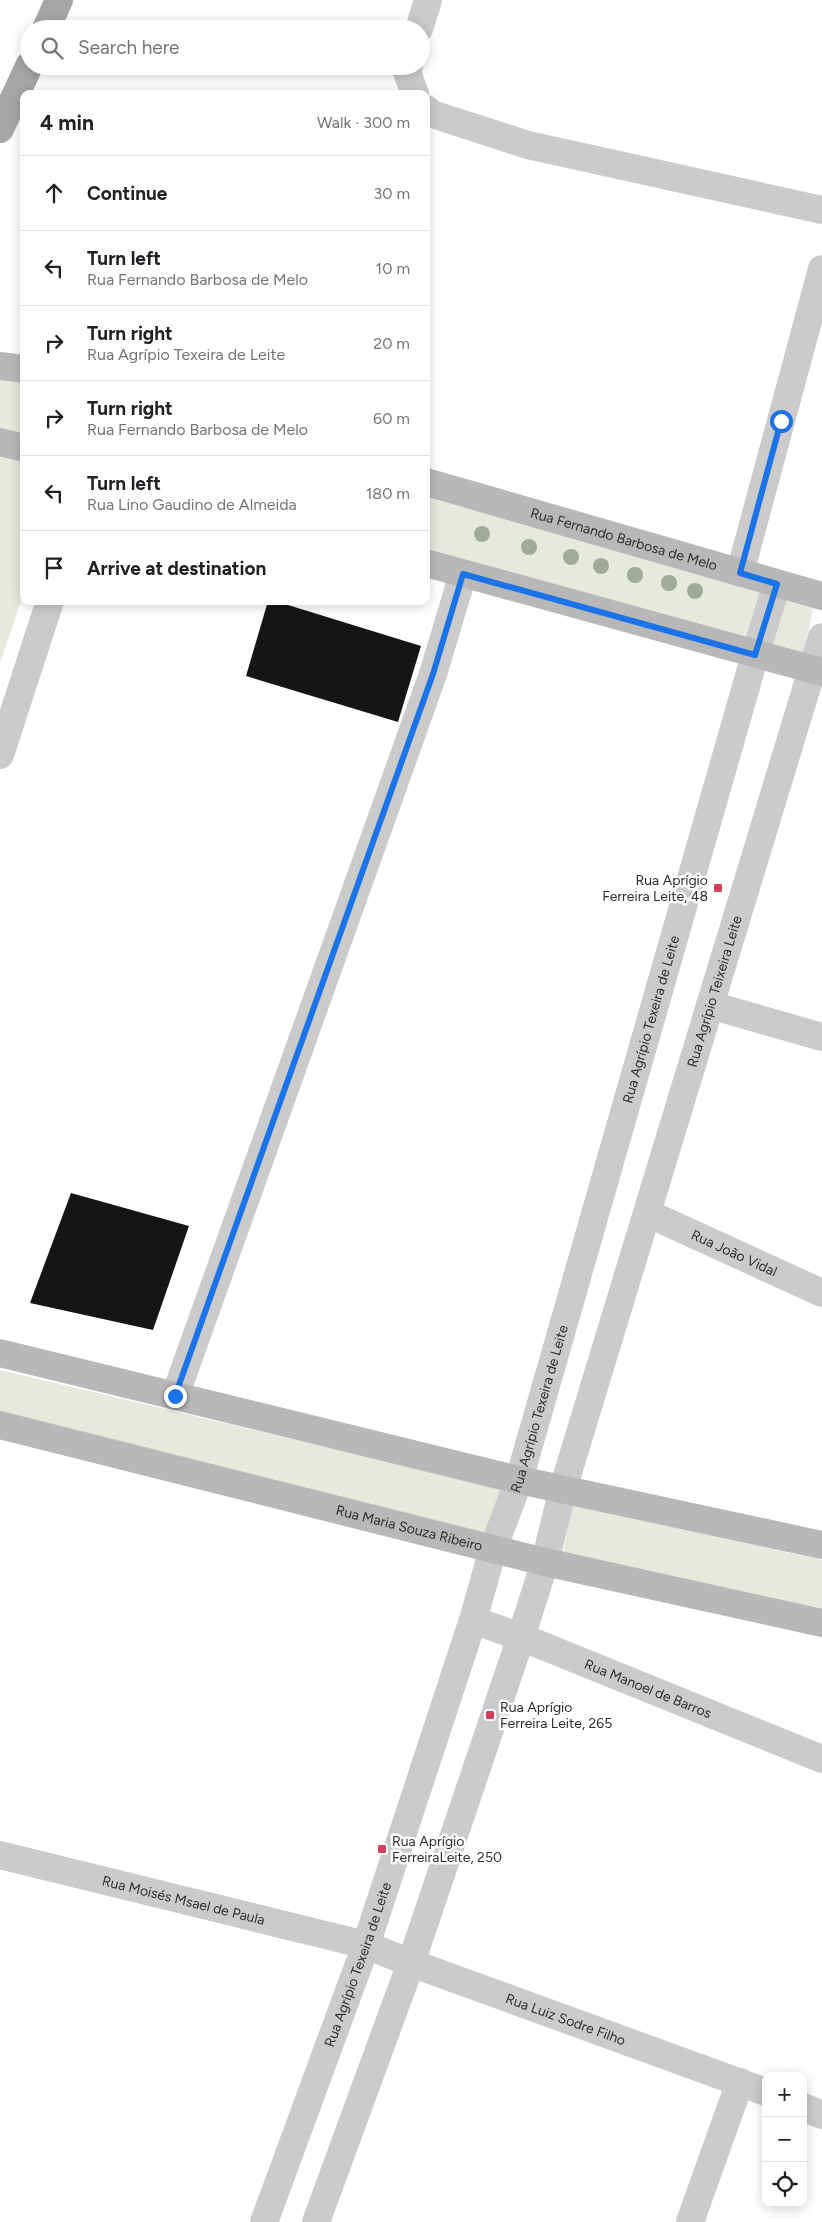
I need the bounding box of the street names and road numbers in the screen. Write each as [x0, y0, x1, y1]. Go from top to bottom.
street label: Rua Fernando Barbosa de Melo [529, 504, 719, 574]
street label: Rua Agrípio Teixeira Leite [683, 913, 745, 1069]
street label: Rua Agrípio Texeira de Leite [619, 933, 683, 1105]
street label: Rua João Vidal [689, 1226, 780, 1280]
street label: Rua Agrípio Texeira de Leite [507, 1323, 572, 1495]
street label: Rua Maria Souza Ribeiro [334, 1501, 484, 1555]
street label: Rua Manoel de Barros [582, 1655, 714, 1722]
street label: Rua Moisés Msael de Paula [100, 1872, 267, 1928]
street label: Rua Agrípio Texeira de Leite [321, 1880, 395, 2049]
street label: Rua Luiz Sodre Filho [503, 1990, 628, 2049]

